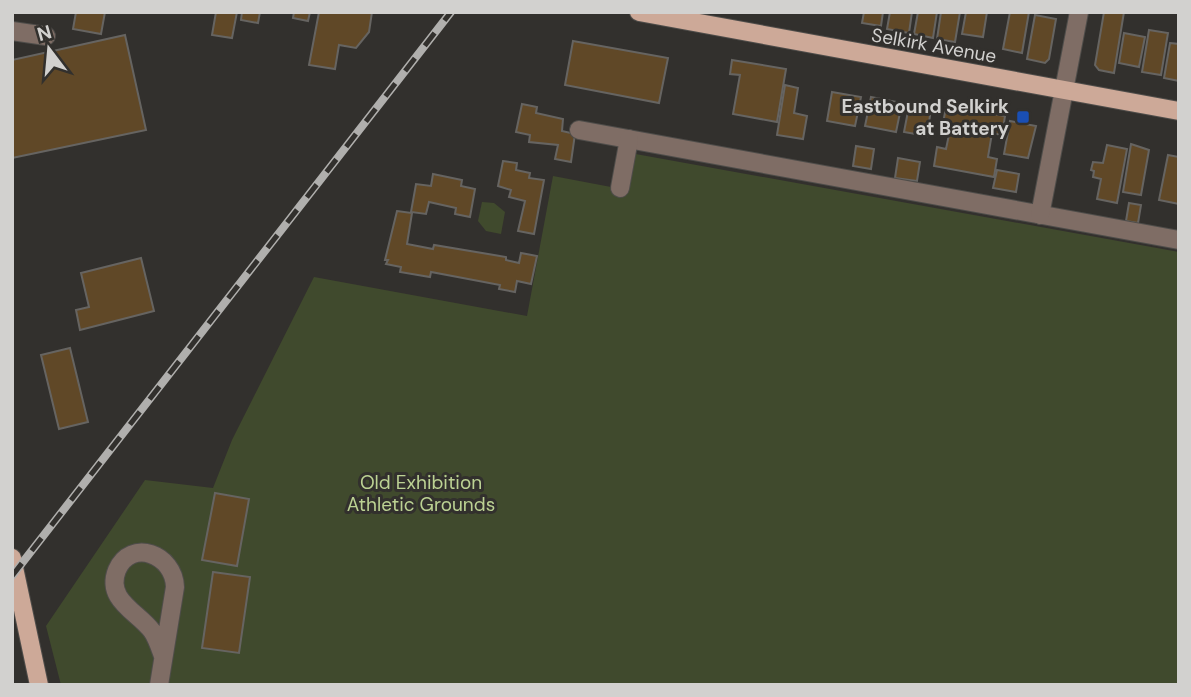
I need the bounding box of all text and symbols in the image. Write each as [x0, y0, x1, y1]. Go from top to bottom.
north arrow [14, 14, 84, 84]
text: N [34, 19, 55, 47]
street label: Selkirk Avenue [869, 22, 998, 69]
place label: Eastbound Selkirk at Battery [841, 94, 1010, 141]
marker: Eastbound Selkirk at Battery [1015, 109, 1031, 125]
park label: Old Exhibition Athletic Grounds [347, 470, 495, 517]

